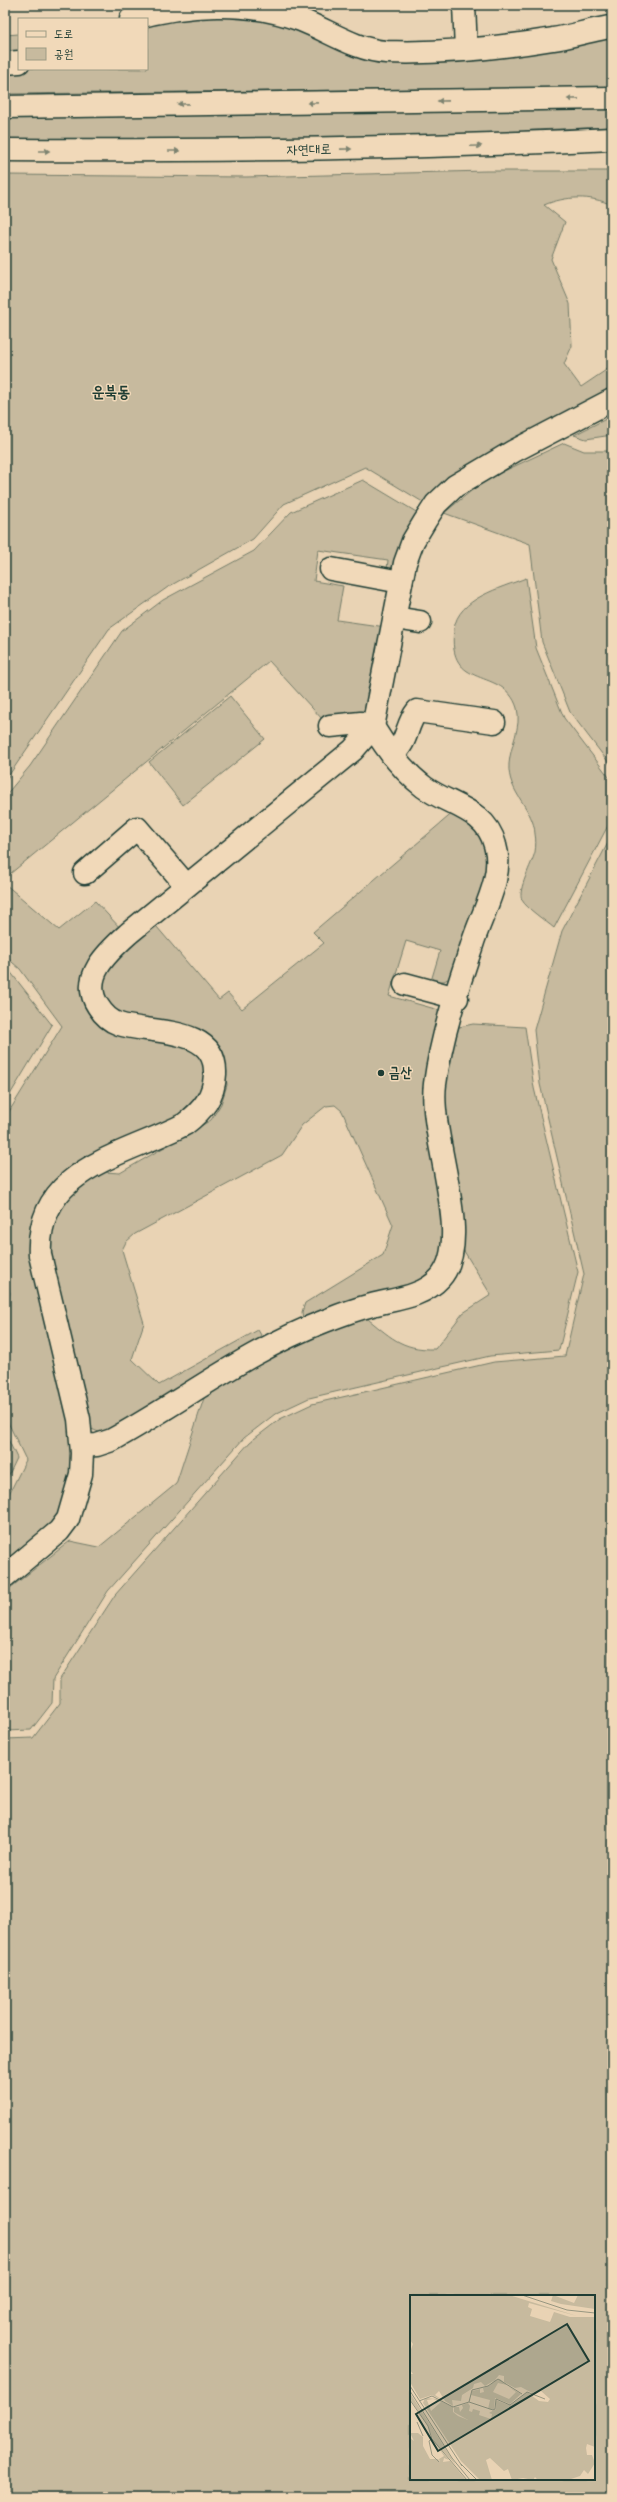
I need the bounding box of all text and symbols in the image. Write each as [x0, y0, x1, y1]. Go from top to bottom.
legend [18, 18, 148, 70]
text: 도로 [54, 26, 73, 43]
text: 공원 [54, 46, 73, 63]
one-way arrow [567, 95, 579, 102]
one-way arrow [436, 98, 449, 104]
one-way arrow [306, 100, 319, 106]
one-way arrow [176, 101, 189, 107]
street label: 자연대로 [286, 140, 332, 160]
one-way arrow [470, 142, 482, 149]
one-way arrow [340, 146, 353, 152]
one-way arrow [38, 147, 50, 154]
one-way arrow [168, 148, 181, 154]
district label: 운북동 [92, 381, 130, 403]
place label: 금산 [389, 1063, 412, 1083]
marker: 금산 [376, 1068, 386, 1078]
inset map [410, 2295, 595, 2480]

